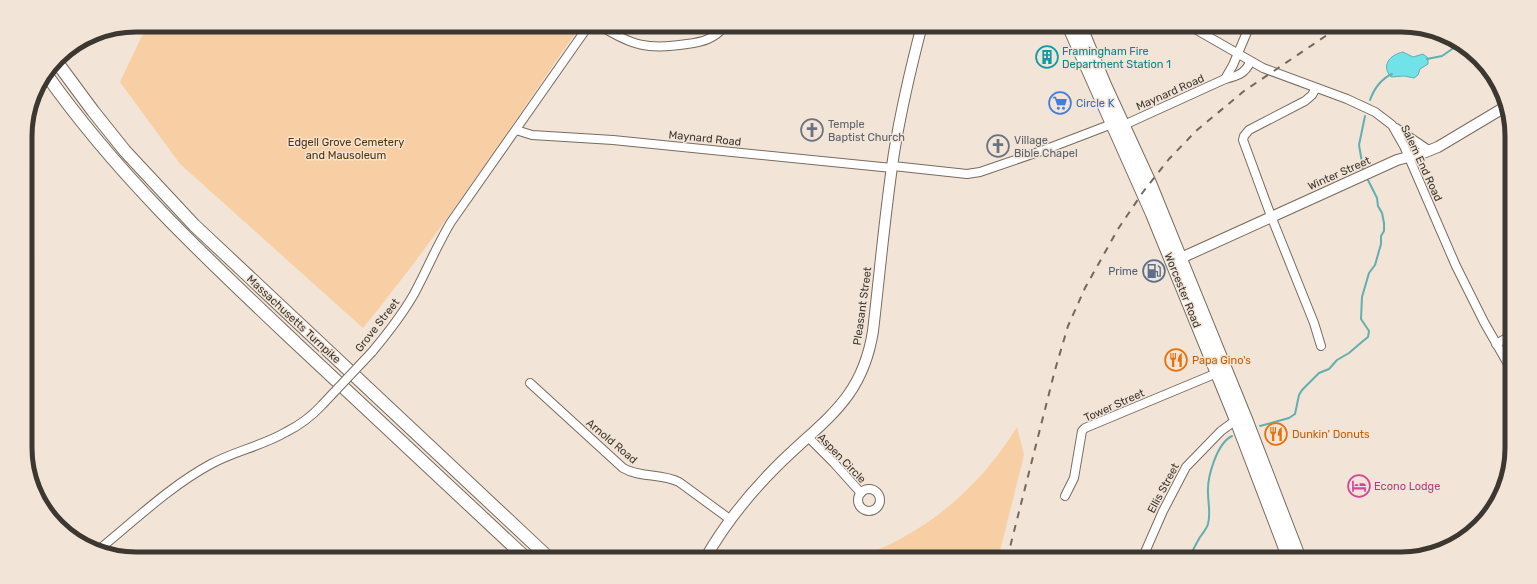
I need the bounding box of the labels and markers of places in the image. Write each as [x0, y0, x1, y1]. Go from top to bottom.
building icon: Framingham Fire Department Station 1 [1034, 44, 1060, 70]
place label: Framingham Fire Department Station 1 [1062, 45, 1171, 71]
supermarket icon: Circle K [1047, 90, 1073, 116]
place label: Circle K [1076, 97, 1115, 110]
church icon: Temple Baptist Church [799, 117, 825, 143]
place label: Temple Baptist Church [828, 118, 905, 144]
church icon: Village Bible Chapel [985, 133, 1011, 159]
place label: Village Bible Chapel [1014, 134, 1078, 160]
fuel station icon: Prime [1141, 258, 1167, 284]
place label: Prime [1108, 265, 1138, 278]
restaurant icon: Papa Gino's [1163, 347, 1189, 373]
place label: Papa Gino's [1192, 354, 1251, 367]
restaurant icon: Dunkin' Donuts [1263, 421, 1289, 447]
place label: Dunkin' Donuts [1292, 428, 1370, 441]
hotel icon: Econo Lodge [1346, 473, 1372, 499]
place label: Econo Lodge [1374, 480, 1440, 493]

